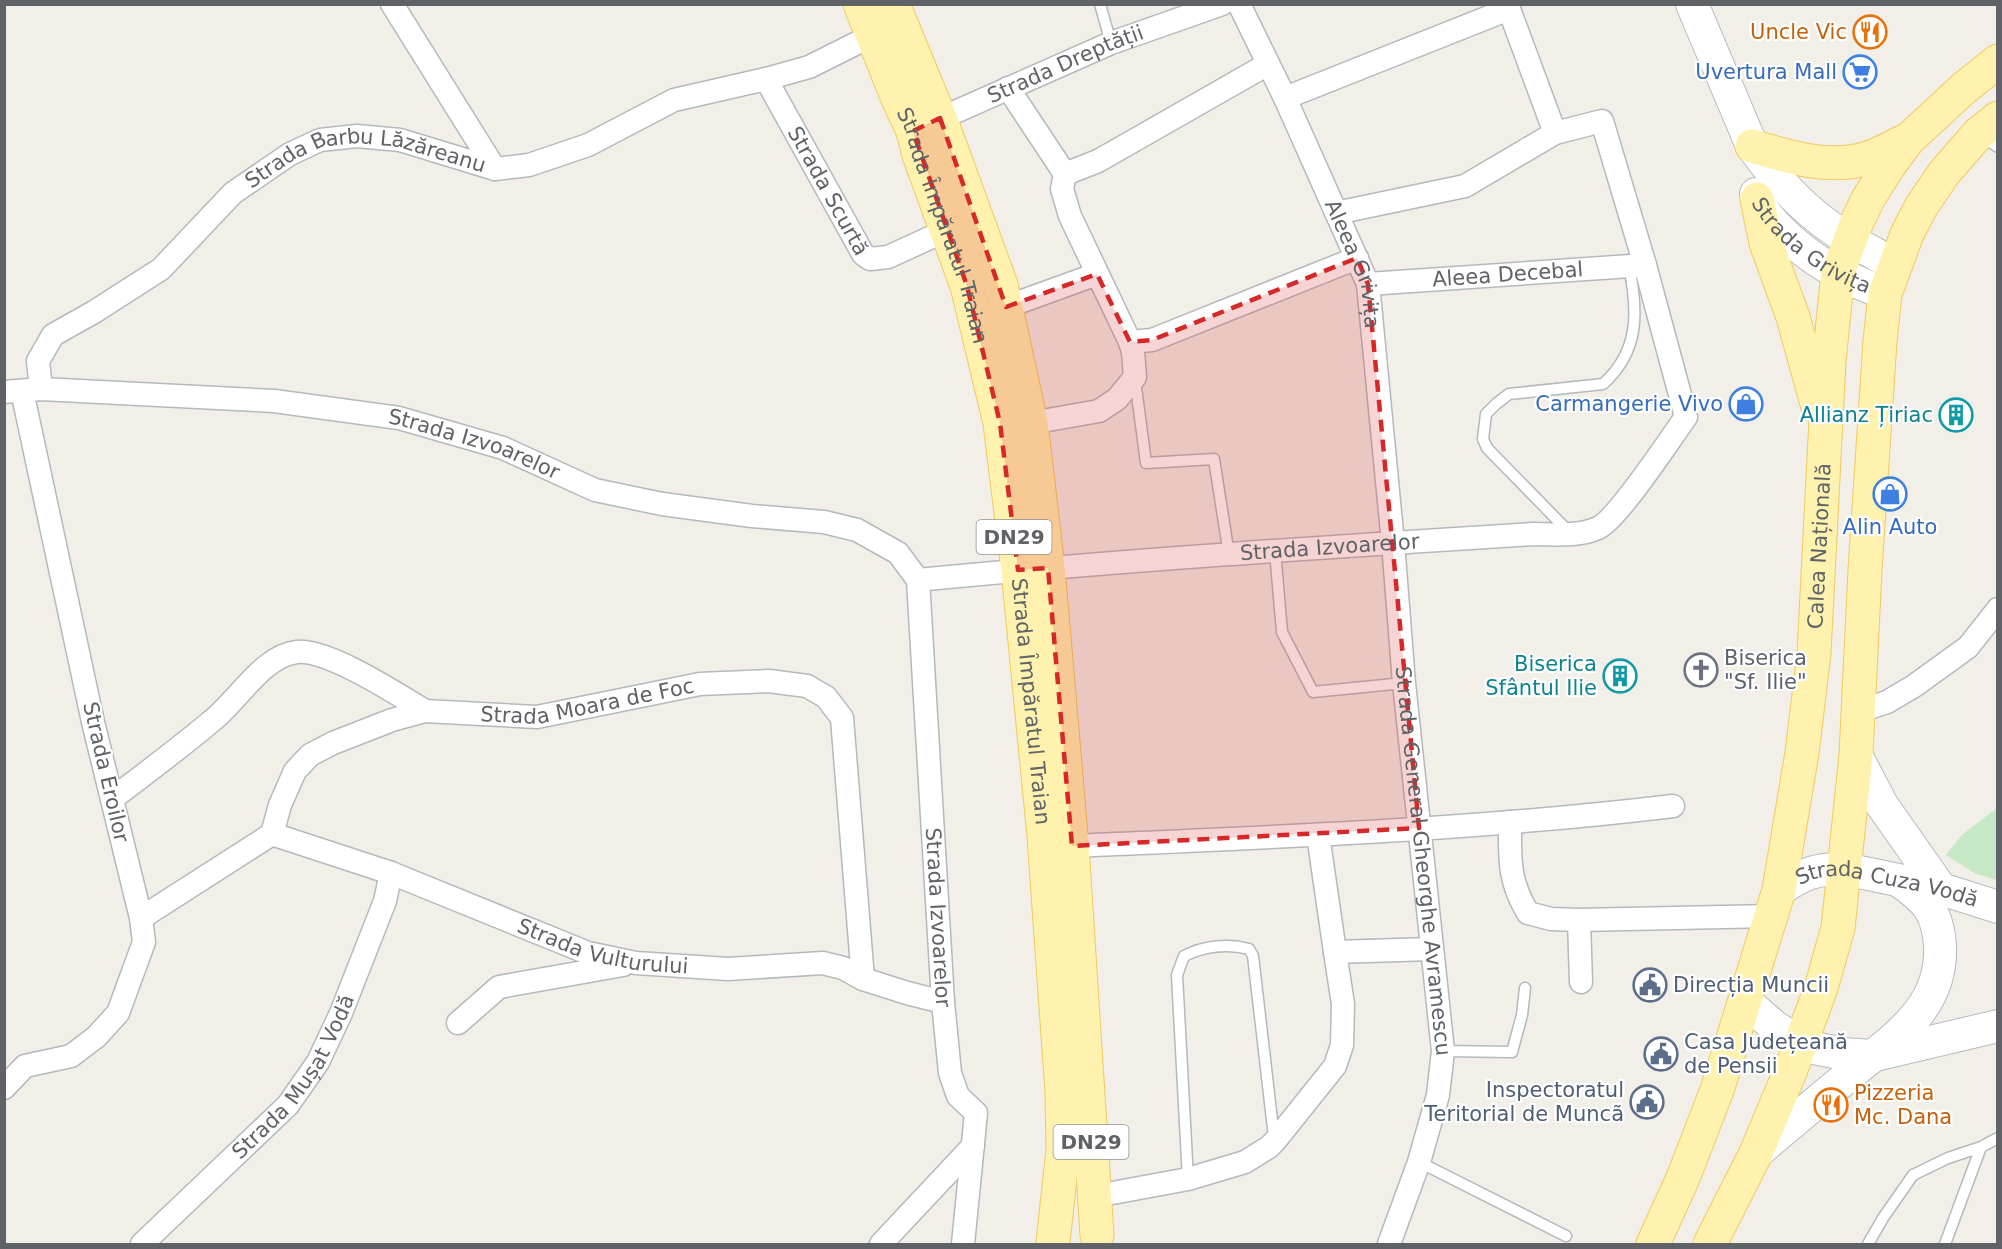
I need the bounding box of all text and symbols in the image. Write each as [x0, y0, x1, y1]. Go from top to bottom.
restaurant icon: Uncle Vic [1852, 14, 1888, 50]
place label: Uncle Vic [1750, 20, 1847, 44]
street label: Strada Dreptății [984, 21, 1147, 108]
supermarket icon: Uvertura Mall [1842, 54, 1878, 90]
place label: Uvertura Mall [1695, 60, 1837, 84]
street label: Strada Împăratul Traian [892, 104, 992, 346]
street label: Strada Scurtă [783, 122, 873, 260]
street label: Strada Barbu Lăzăreanu [241, 124, 489, 193]
street label: Strada Grivița [1747, 193, 1875, 298]
street label: Aleea Grivița [1320, 196, 1384, 330]
street label: Aleea Decebal [1431, 257, 1584, 292]
shop icon: Carmangerie Vivo [1728, 386, 1764, 422]
place label: Carmangerie Vivo [1535, 392, 1723, 416]
building icon: Allianz Țiriac [1938, 397, 1974, 433]
place label: Allianz Țiriac [1800, 403, 1933, 427]
street label: Strada Izvoarelor [387, 405, 564, 484]
street label: Calea Națională [1803, 462, 1836, 630]
shop icon: Alin Auto [1872, 476, 1908, 512]
place label: Alin Auto [1843, 515, 1937, 539]
road number: DN29 [976, 520, 1052, 554]
street label: Strada Izvoarelor [1239, 529, 1421, 565]
street label: Strada Împăratul Traian [1007, 577, 1055, 826]
place label: Biserica "Sf. Ilie" [1724, 646, 1807, 694]
place label: Biserica Sfântul Ilie [1485, 652, 1597, 700]
church icon: Biserica "Sf. Ilie" [1683, 652, 1719, 688]
building icon: Biserica Sfântul Ilie [1602, 658, 1638, 694]
street label: Strada General Gheorghe Avramescu [1391, 665, 1455, 1057]
street label: Strada Moara de Foc [480, 673, 696, 729]
street label: Strada Eroilor [78, 699, 134, 845]
street label: Strada Izvoarelor [921, 827, 955, 1009]
street label: Strada Cuza Vodă [1792, 857, 1981, 912]
street label: Strada Vulturului [514, 914, 689, 978]
public building icon: Direcția Muncii [1632, 967, 1668, 1003]
place label: Direcția Muncii [1673, 973, 1829, 997]
street label: Strada Mușat Vodă [227, 991, 359, 1164]
place label: Casa Județeană de Pensii [1684, 1030, 1848, 1078]
public building icon: Casa Județeană de Pensii [1643, 1036, 1679, 1072]
place label: Inspectoratul Teritorial de Muncã [1423, 1078, 1624, 1126]
place label: Pizzeria Mc. Dana [1854, 1081, 1952, 1129]
public building icon: Inspectoratul Teritorial de Muncã [1629, 1084, 1665, 1120]
restaurant icon: Pizzeria Mc. Dana [1813, 1087, 1849, 1123]
road number: DN29 [1054, 1125, 1128, 1159]

